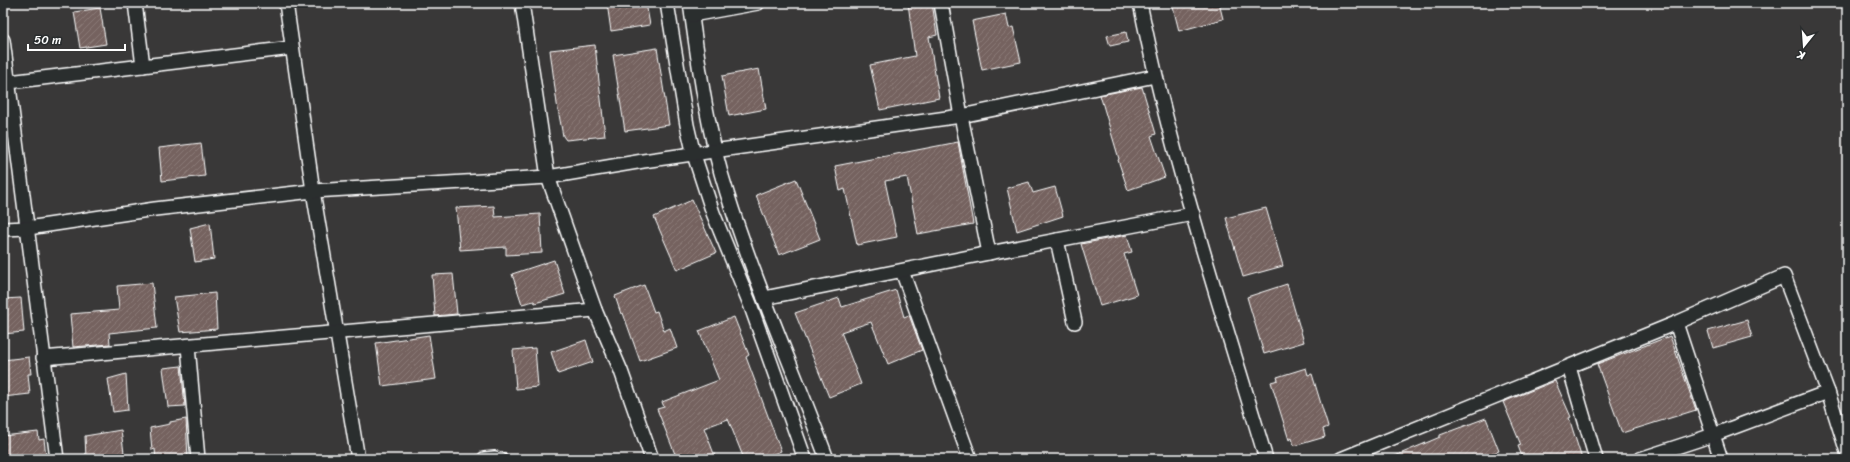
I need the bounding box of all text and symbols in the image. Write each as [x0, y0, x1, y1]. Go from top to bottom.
scale bar [28, 26, 125, 52]
north arrow [1784, 26, 1824, 66]
text: 50 m [34, 29, 61, 51]
text: K [1794, 45, 1808, 65]

